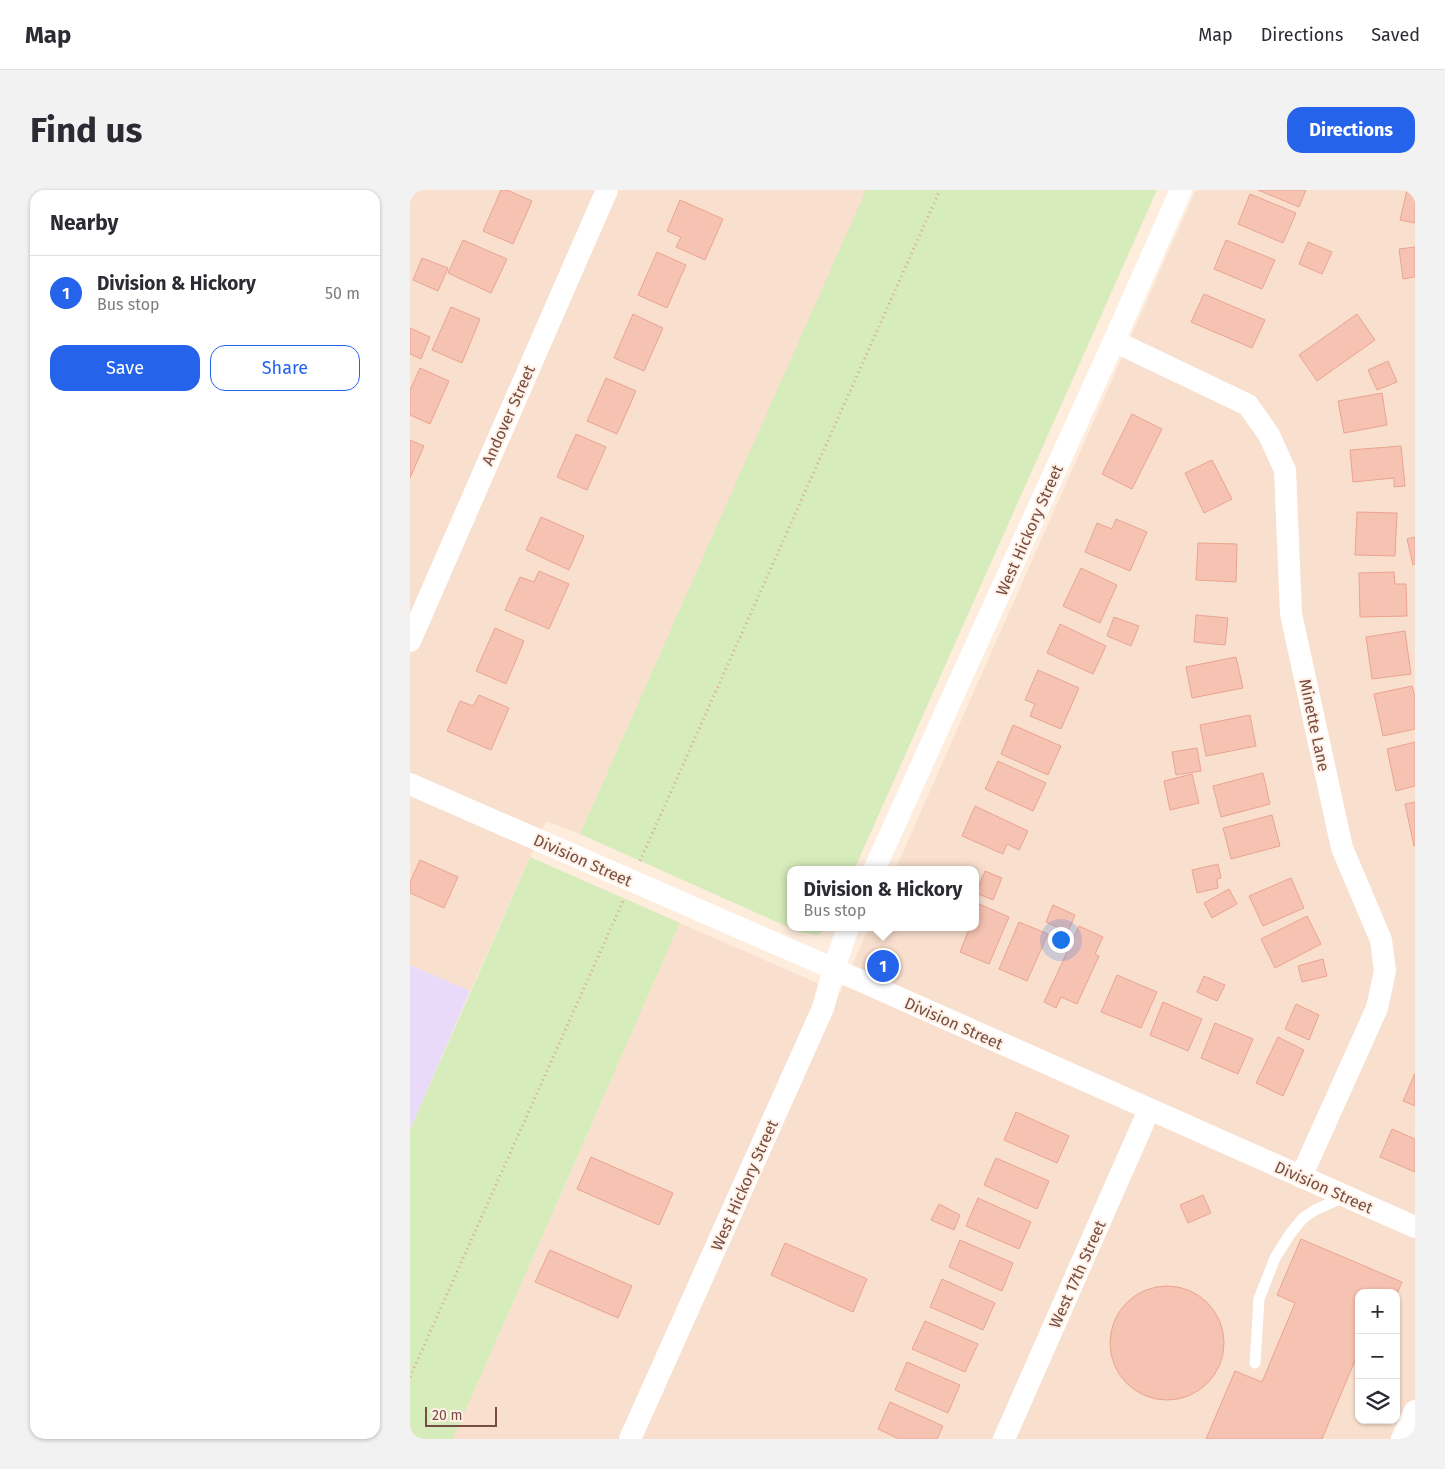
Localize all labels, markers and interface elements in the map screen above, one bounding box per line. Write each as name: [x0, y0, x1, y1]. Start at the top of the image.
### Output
text: Map: [25, 21, 71, 49]
text: Map: [1198, 24, 1233, 46]
text: Directions: [1261, 24, 1343, 46]
text: Saved: [1371, 24, 1420, 46]
button: Directions: [1287, 107, 1415, 153]
text: Find us: [30, 109, 142, 151]
text: Nearby: [50, 210, 118, 236]
text: Division & Hickory: [97, 272, 256, 295]
text: 1: [62, 284, 70, 303]
text: 50 m: [325, 284, 360, 303]
text: Bus stop: [97, 295, 160, 314]
button: Save: [50, 345, 200, 391]
button: Share: [210, 345, 360, 391]
street label: Andover Street: [478, 362, 539, 468]
street label: West Hickory Street: [992, 462, 1067, 599]
street label: Minette Lane: [1295, 677, 1334, 773]
street label: Division Street: [531, 830, 635, 891]
popup: [787, 866, 979, 931]
text: Division & Hickory: [804, 878, 962, 901]
text: Bus stop: [804, 901, 866, 920]
your location: [1048, 927, 1074, 953]
pin: 1: [867, 947, 899, 985]
street label: Division Street: [902, 993, 1006, 1054]
street label: West Hickory Street: [707, 1117, 782, 1254]
street label: Division Street: [1272, 1157, 1376, 1218]
street label: West 17th Street: [1045, 1217, 1110, 1331]
map controls: [1355, 1289, 1400, 1424]
button: +: [1355, 1289, 1400, 1334]
button: −: [1355, 1334, 1400, 1379]
button: layers: [1355, 1379, 1400, 1424]
scale bar: [425, 1404, 498, 1427]
text: 20 m: [432, 1407, 462, 1424]

